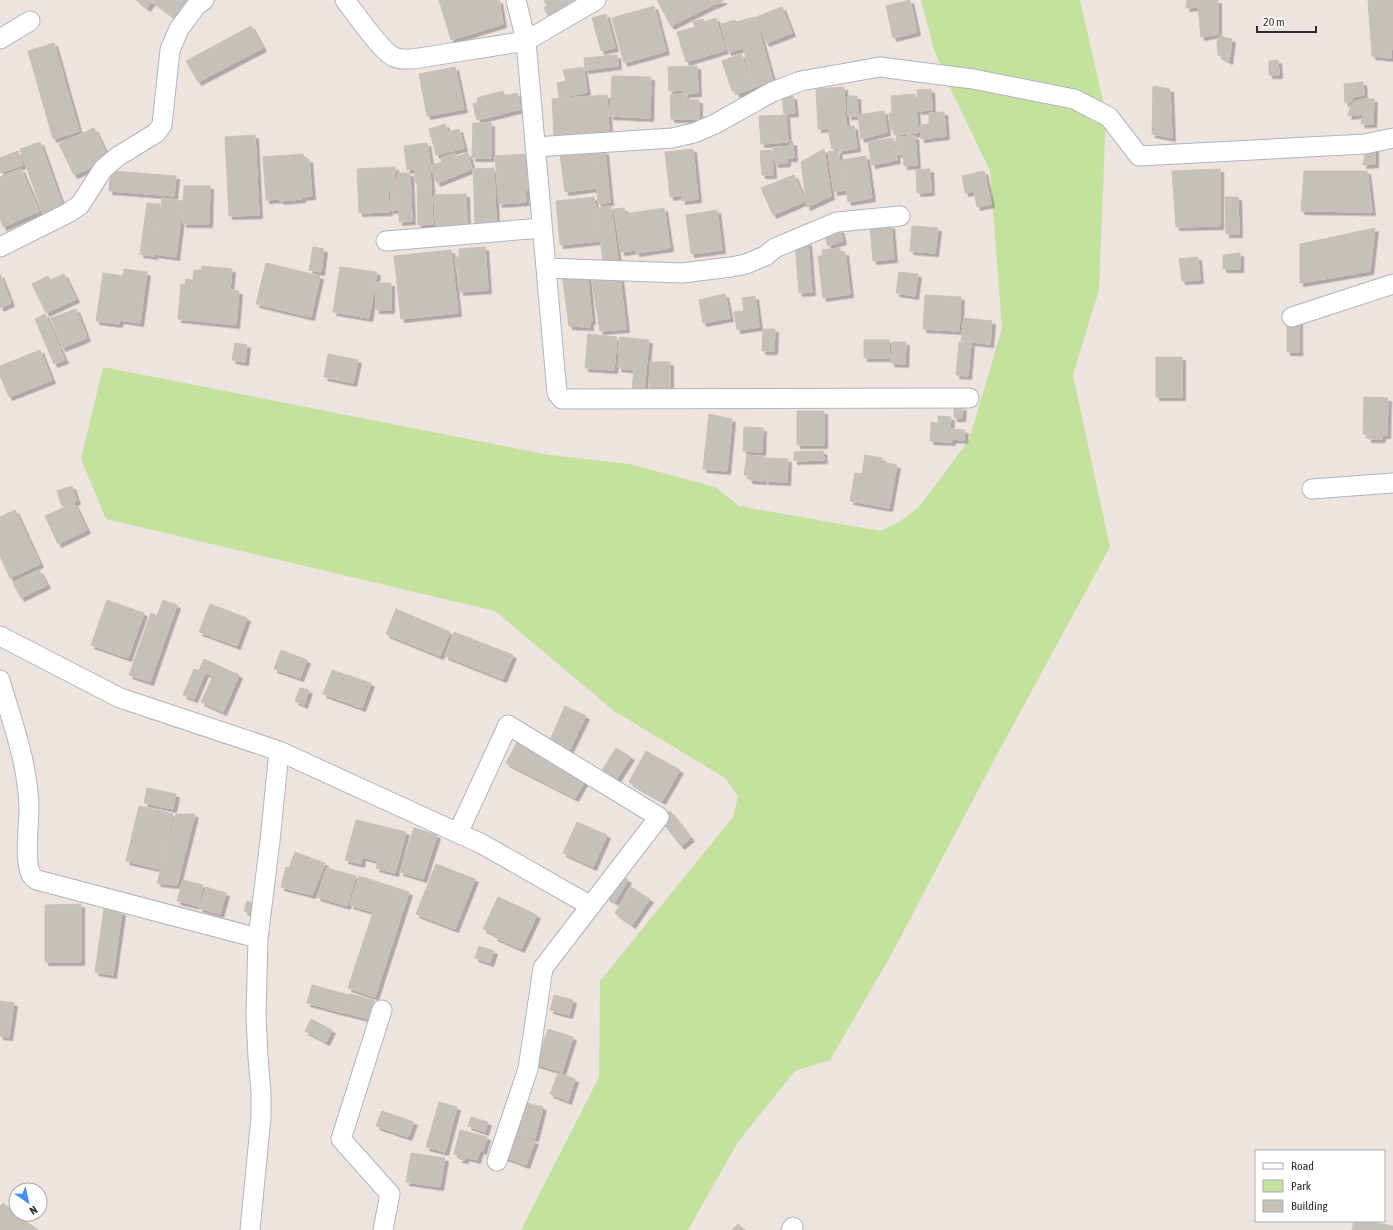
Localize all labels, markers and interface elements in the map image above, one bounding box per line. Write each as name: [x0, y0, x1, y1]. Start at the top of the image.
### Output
scale bar: [1257, 8, 1316, 34]
text: 20 m: [1263, 15, 1285, 29]
legend: [1255, 1150, 1385, 1222]
text: Road: [1291, 1159, 1314, 1173]
text: Park: [1291, 1179, 1312, 1193]
north arrow: [8, 1182, 48, 1222]
text: Building: [1291, 1199, 1329, 1213]
text: N: [28, 1203, 40, 1217]

